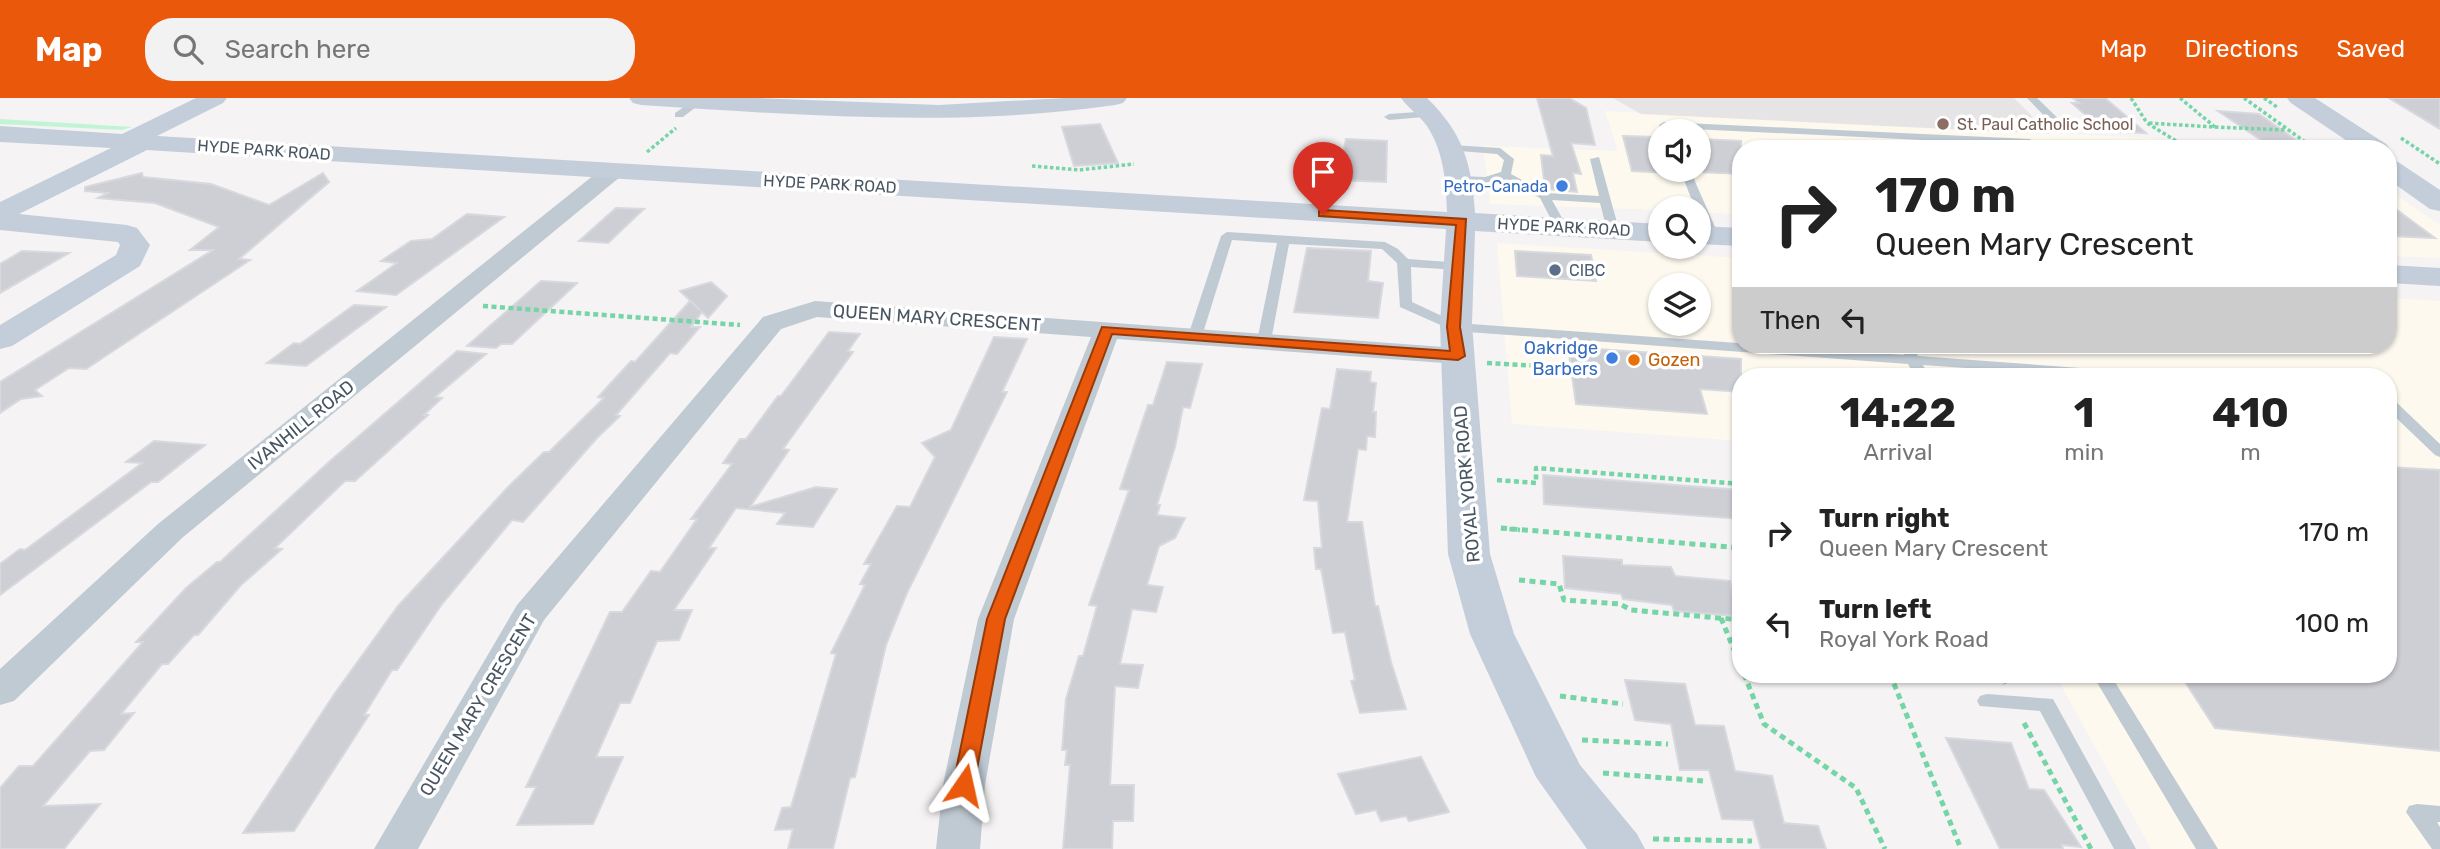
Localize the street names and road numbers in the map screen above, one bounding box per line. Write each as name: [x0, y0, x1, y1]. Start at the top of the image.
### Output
street label: HYDE PARK ROAD: [197, 136, 331, 164]
street label: HYDE PARK ROAD: [763, 171, 897, 197]
street label: HYDE PARK ROAD: [1497, 214, 1631, 240]
street label: QUEEN MARY CRESCENT: [832, 300, 1042, 336]
street label: IVANHILL ROAD: [243, 375, 359, 475]
street label: ROYAL YORK ROAD: [1449, 404, 1485, 564]
street label: QUEEN MARY CRESCENT: [415, 610, 541, 800]

